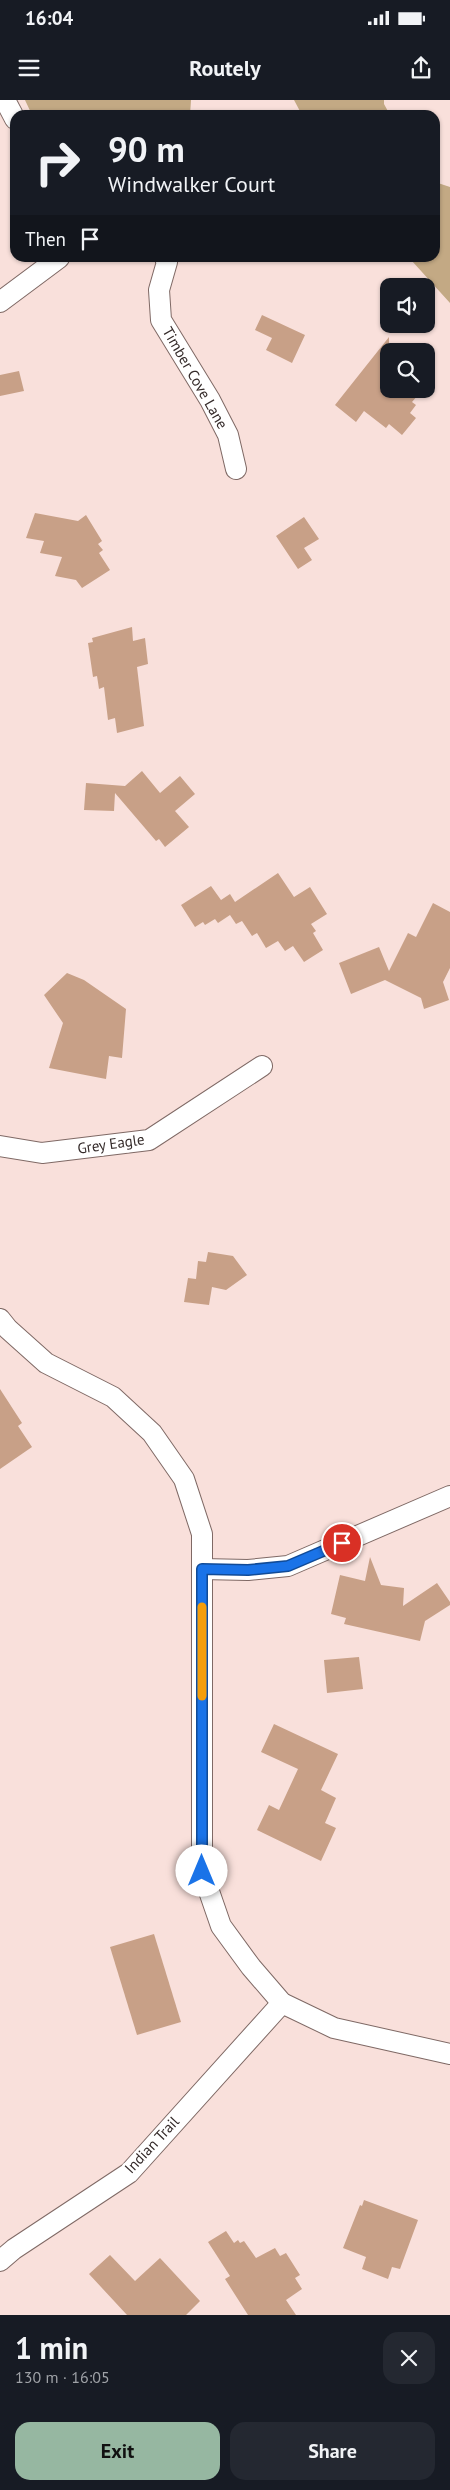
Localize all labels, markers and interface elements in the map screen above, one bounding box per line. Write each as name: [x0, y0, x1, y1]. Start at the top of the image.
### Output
text: 16:04: [25, 6, 73, 30]
icon: menu: [15, 54, 43, 82]
text: Routely: [189, 54, 261, 82]
icon: share: [407, 54, 435, 82]
text: 90 m: [108, 126, 185, 172]
icon: right: [25, 130, 90, 195]
text: Windwalker Court: [108, 170, 275, 198]
icon: arrive: [76, 225, 104, 253]
text: Then: [25, 227, 66, 251]
map controls: [380, 278, 435, 398]
button: sound: [380, 278, 435, 333]
street label: Timber Cove Lane: [159, 323, 232, 432]
button: search: [380, 343, 435, 398]
street label: Grey Eagle: [76, 1129, 146, 1158]
pin: [321, 1522, 363, 1564]
icon: arrive: [328, 1529, 356, 1557]
position arrow: [175, 1844, 227, 1896]
street label: Indian Trail: [120, 2112, 183, 2177]
text: 1 min: [15, 2328, 88, 2367]
button: close: [383, 2332, 435, 2384]
text: 130 m · 16:05: [15, 2367, 110, 2387]
button: Exit: [15, 2422, 220, 2480]
button: Share: [230, 2422, 435, 2480]

